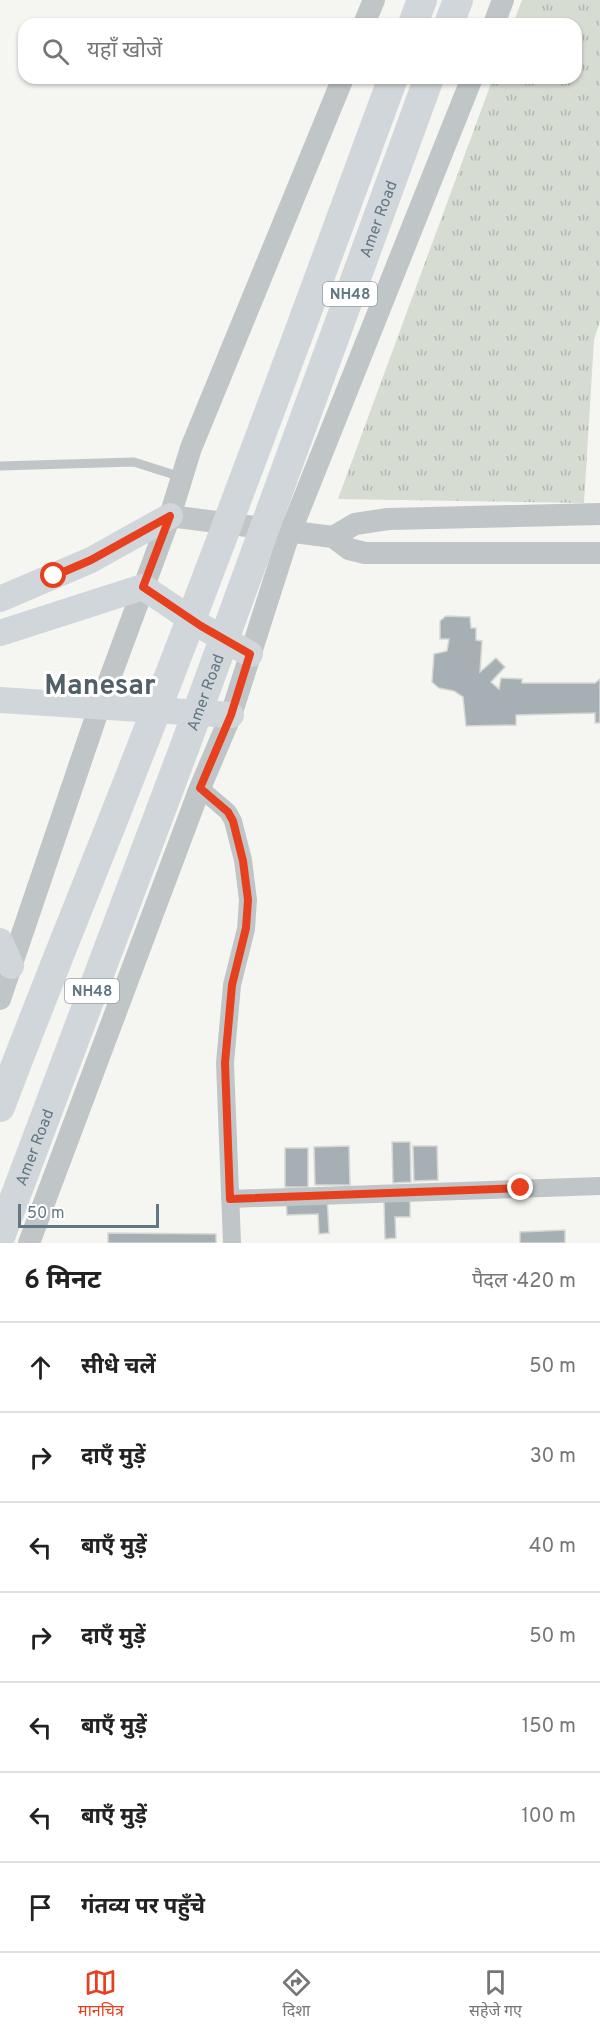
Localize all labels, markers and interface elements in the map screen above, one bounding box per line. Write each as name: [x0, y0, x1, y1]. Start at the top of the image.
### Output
search box: [18, 18, 582, 84]
icon: search: [39, 35, 72, 68]
text: यहाँ खोजें: [87, 38, 162, 65]
street label: Amer Road: [356, 178, 403, 261]
road number: NH48: [323, 282, 377, 306]
route start: [40, 562, 66, 588]
street label: Amer Road: [183, 652, 230, 734]
district label: Manesar: [44, 669, 156, 705]
road number: NH48: [65, 979, 119, 1003]
street label: Amer Road: [12, 1107, 59, 1189]
route end: [507, 1174, 533, 1200]
scale bar: [18, 1201, 159, 1228]
text: 50 m: [27, 1204, 65, 1224]
text: 6 मिनट: [24, 1265, 101, 1298]
text: पैदल · 420 m: [472, 1269, 576, 1295]
icon: ahead: [24, 1351, 57, 1384]
text: सीधे चलें: [81, 1354, 156, 1381]
text: 50 m: [529, 1354, 576, 1380]
icon: right: [24, 1441, 57, 1474]
text: दाएँ मुड़ें: [81, 1444, 146, 1471]
text: 30 m: [530, 1444, 576, 1470]
icon: left: [24, 1531, 57, 1564]
text: बाएँ मुड़ें: [81, 1534, 147, 1561]
text: 40 m: [529, 1534, 576, 1560]
icon: right: [24, 1621, 57, 1654]
text: दाएँ मुड़ें: [81, 1624, 146, 1651]
text: 50 m: [529, 1624, 576, 1650]
icon: left: [24, 1711, 57, 1744]
text: बाएँ मुड़ें: [81, 1714, 147, 1741]
text: 150 m: [522, 1714, 576, 1740]
icon: left: [24, 1801, 57, 1834]
text: बाएँ मुड़ें: [81, 1804, 147, 1831]
text: 100 m: [521, 1804, 576, 1830]
icon: arrive: [24, 1891, 57, 1924]
text: गंतव्य पर पहुँचे: [81, 1894, 205, 1921]
tab: मानचित्र: [78, 1966, 124, 2023]
tab: दिशा: [280, 1966, 313, 2023]
tab: सहेजे गए: [469, 1966, 522, 2023]

